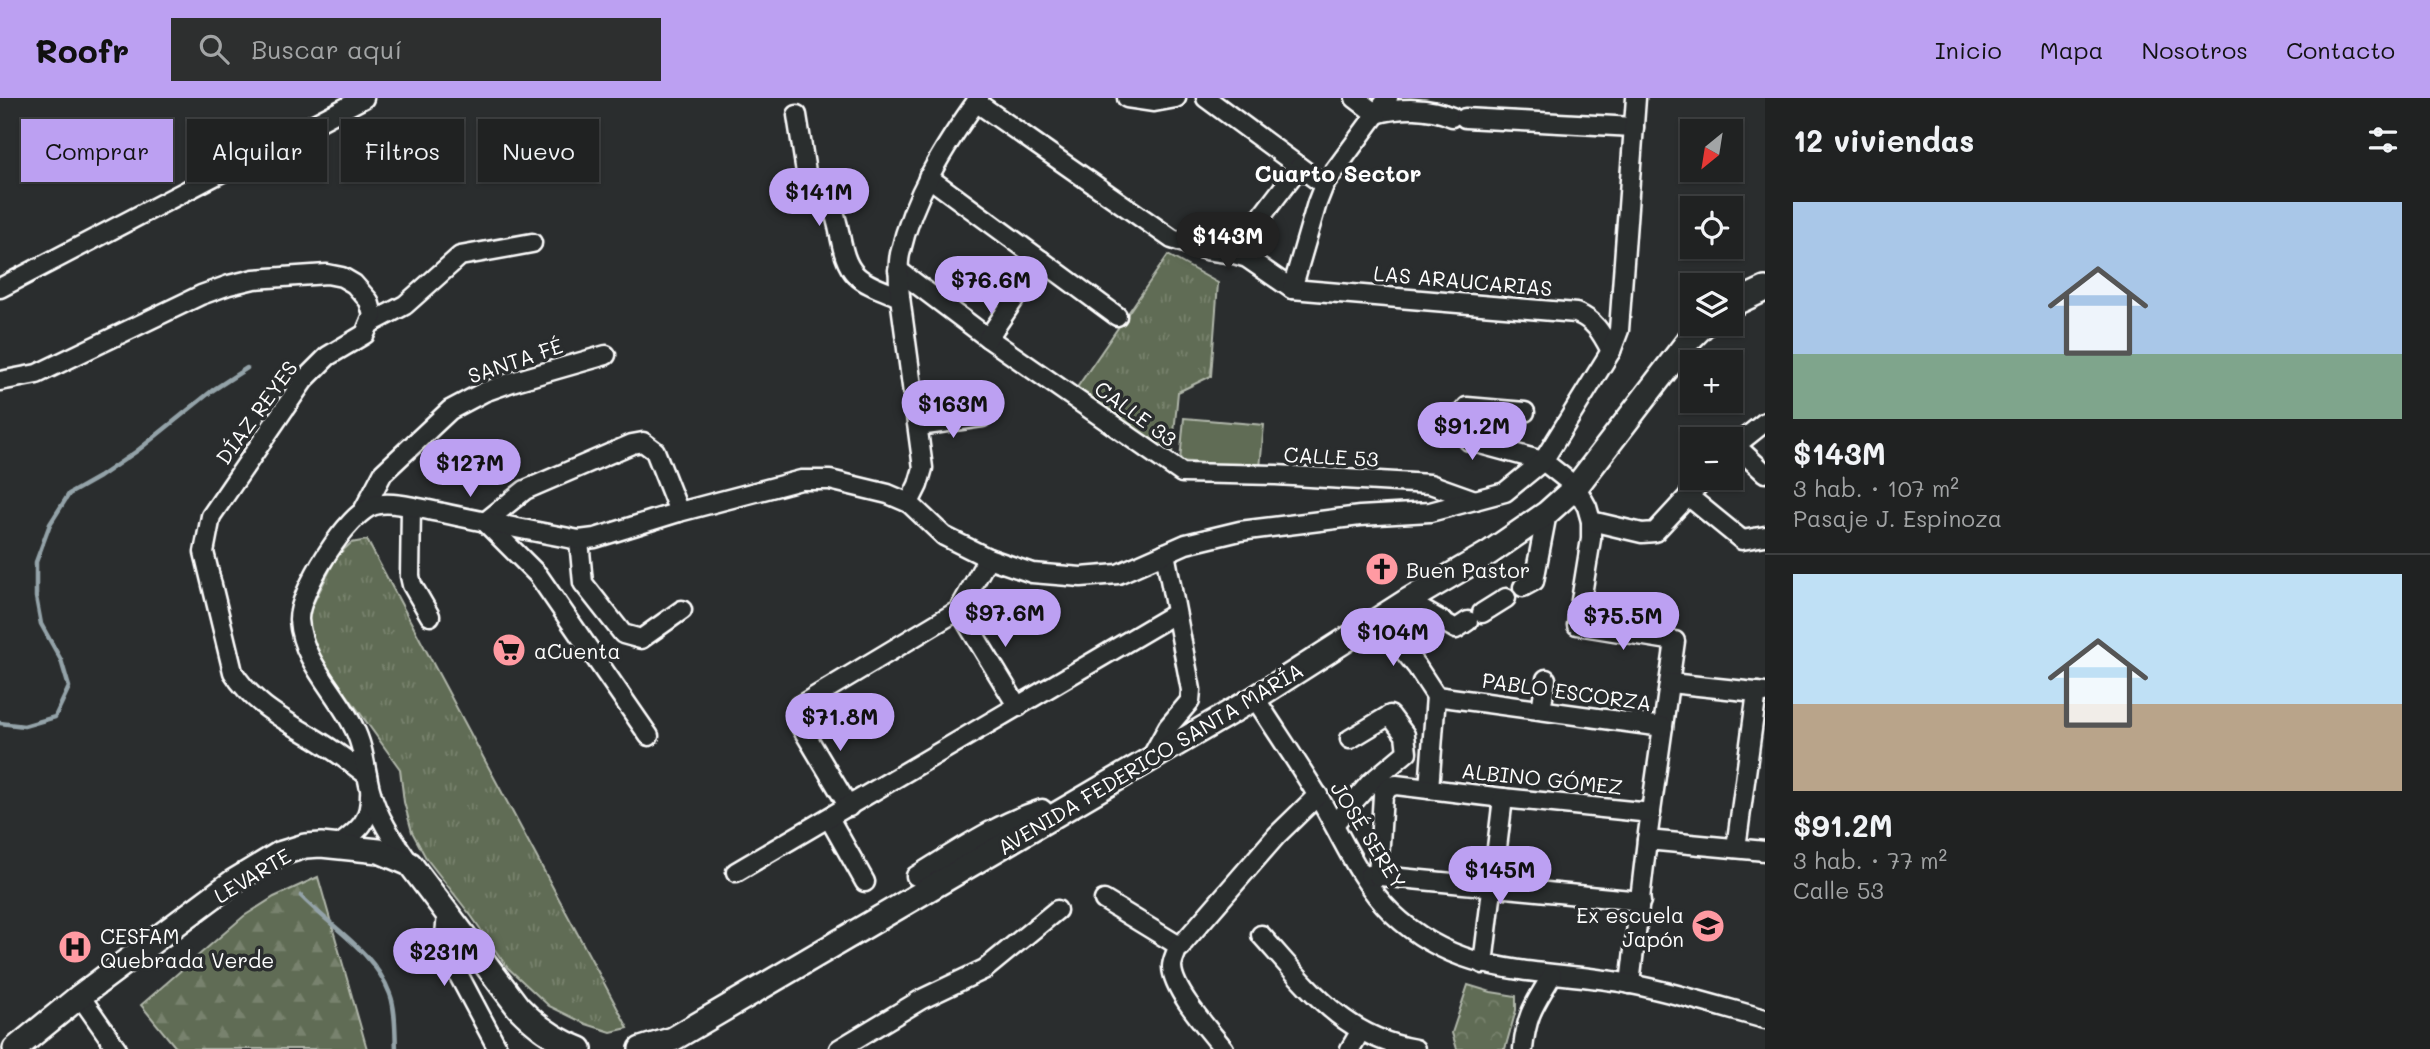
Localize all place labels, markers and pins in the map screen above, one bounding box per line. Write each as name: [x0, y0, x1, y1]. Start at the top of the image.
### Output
pin: $141M: [770, 169, 868, 228]
pin: $143M: [1179, 212, 1277, 272]
pin: $76.6M: [934, 256, 1048, 316]
pin: $163M: [904, 380, 1002, 440]
pin: $91.2M: [1415, 402, 1529, 462]
pin: $127M: [421, 440, 519, 499]
church icon: Buen Pastor: [1363, 550, 1401, 588]
place label: Buen Pastor: [1406, 556, 1530, 583]
pin: $97.6M: [948, 589, 1062, 649]
pin: $75.5M: [1566, 592, 1680, 652]
pin: $104M: [1344, 608, 1442, 668]
supermarket icon: aCuenta: [490, 631, 528, 669]
place label: aCuenta: [534, 637, 621, 664]
pin: $71.8M: [783, 694, 897, 753]
pin: $145M: [1451, 846, 1549, 906]
place label: Ex escuela Japón: [1576, 901, 1684, 952]
school or university icon: Ex escuela Japón: [1689, 907, 1727, 945]
place label: CESFAM Quebrada Verde: [100, 922, 274, 973]
hospital icon: CESFAM Quebrada Verde: [56, 928, 94, 966]
pin: $231M: [395, 928, 493, 988]

